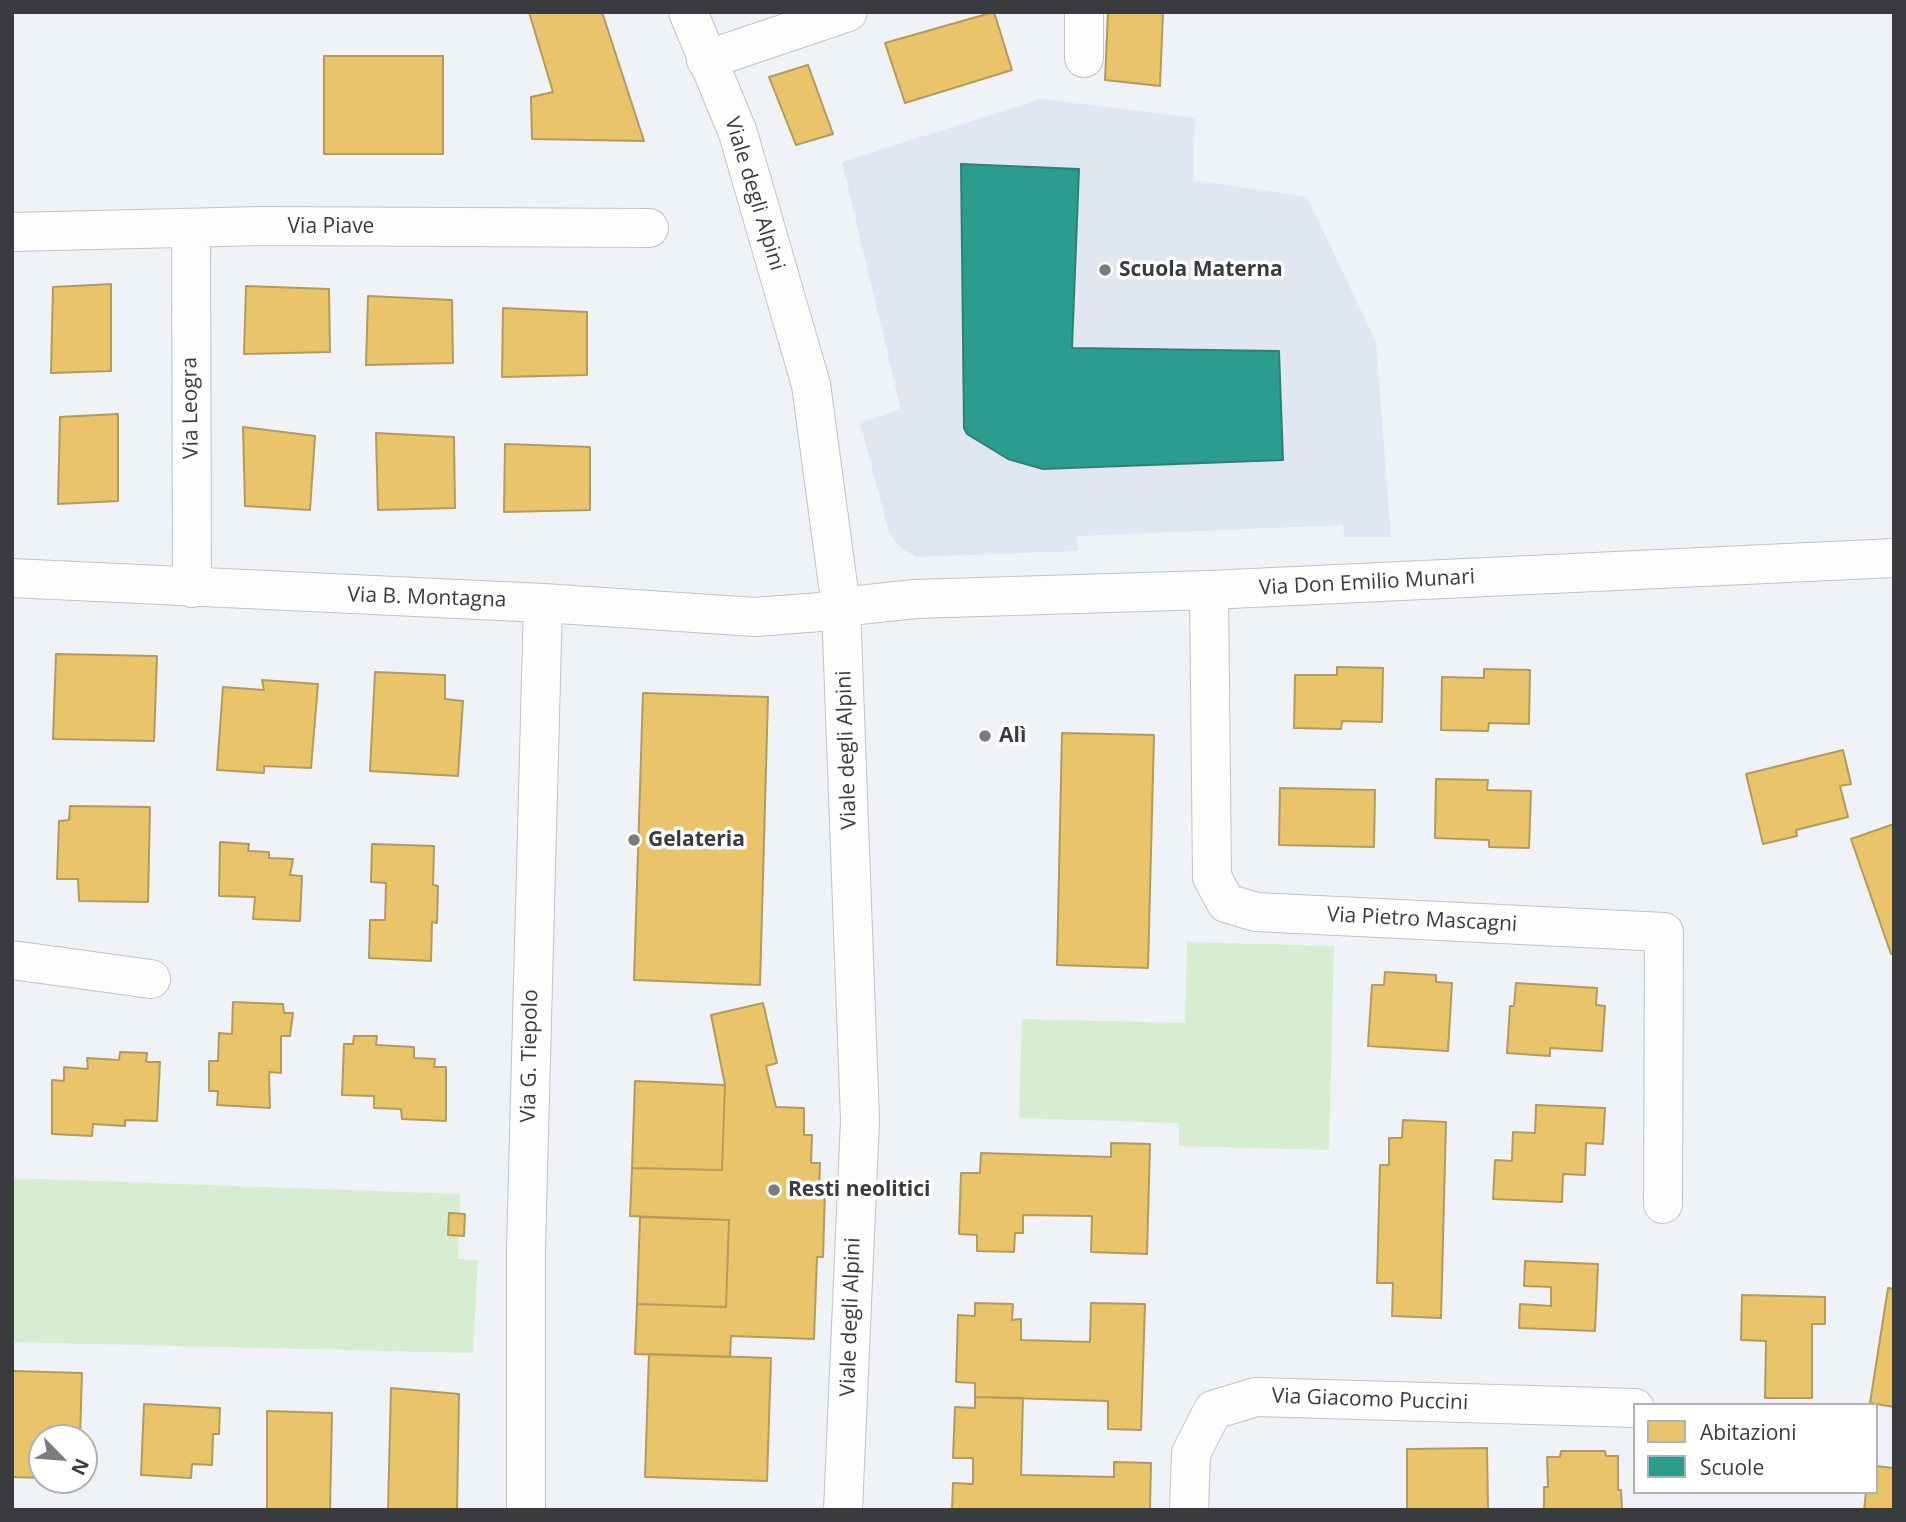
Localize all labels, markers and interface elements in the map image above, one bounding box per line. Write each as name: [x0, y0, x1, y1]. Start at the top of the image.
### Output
street label: Viale degli Alpini: [719, 114, 789, 274]
street label: Via Piave: [288, 214, 374, 240]
place label: Scuola Materna: [1119, 257, 1283, 283]
marker: Scuola Materna: [1097, 262, 1113, 278]
street label: Via Leogra: [178, 357, 204, 459]
street label: Via Don Emilio Munari: [1258, 565, 1476, 601]
street label: Via B. Montagna: [347, 583, 507, 613]
street label: Viale degli Alpini: [832, 670, 862, 830]
place label: Alì: [999, 723, 1026, 749]
marker: Alì: [977, 728, 993, 744]
place label: Gelateria: [648, 827, 745, 853]
marker: Gelateria: [626, 832, 642, 848]
street label: Via Pietro Mascagni: [1326, 902, 1518, 938]
street label: Via G. Tiepolo: [516, 989, 544, 1123]
place label: Resti neolitici: [788, 1177, 930, 1203]
marker: Resti neolitici: [766, 1182, 782, 1198]
street label: Viale degli Alpini: [836, 1237, 866, 1397]
street label: Via Giacomo Puccini: [1271, 1384, 1469, 1416]
legend: [1633, 1403, 1878, 1494]
text: Abitazioni: [1700, 1418, 1797, 1446]
north arrow: [28, 1424, 98, 1494]
text: Scuole: [1700, 1453, 1764, 1481]
text: N: [65, 1455, 95, 1480]

